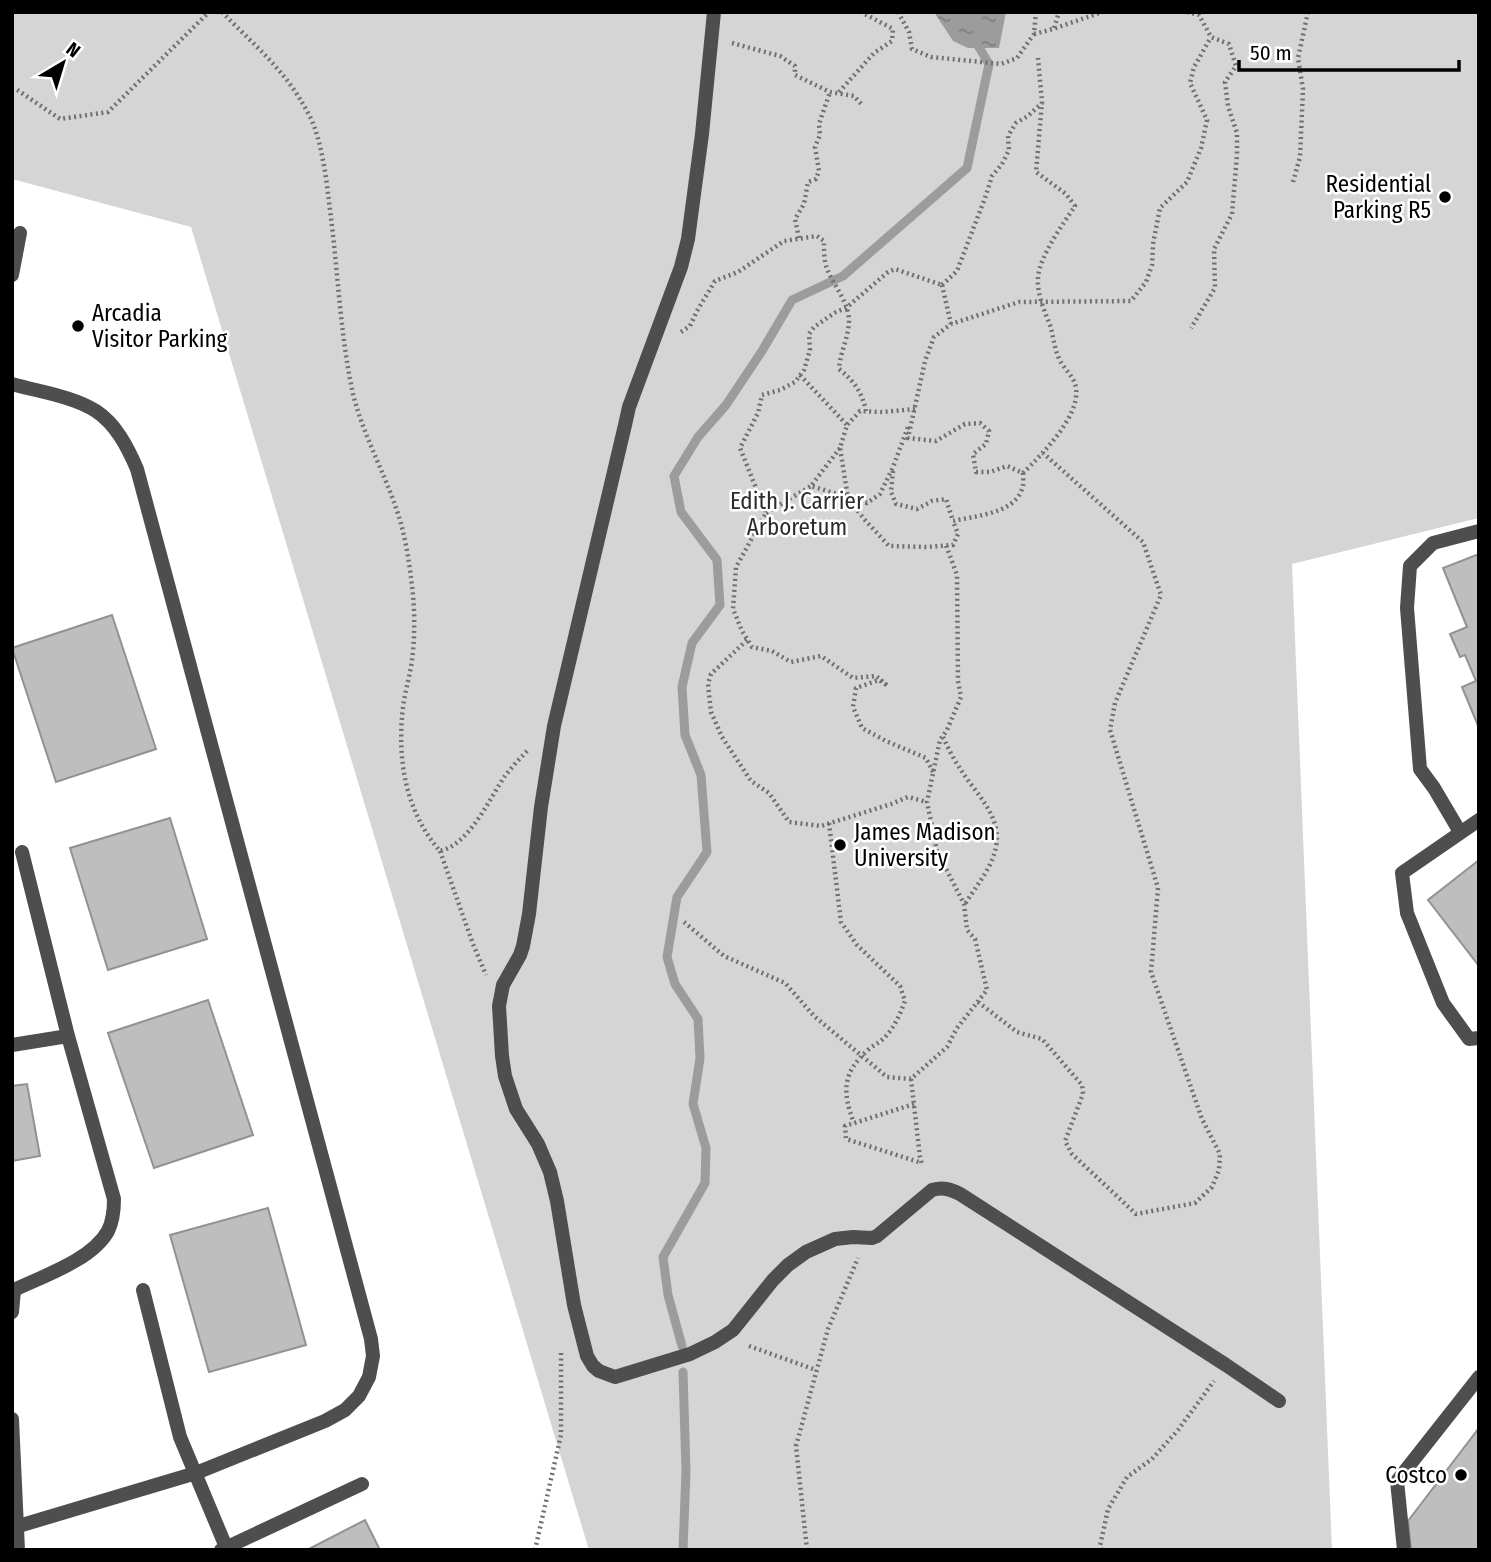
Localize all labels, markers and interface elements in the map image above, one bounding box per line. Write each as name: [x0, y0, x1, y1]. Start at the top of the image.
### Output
north arrow: [28, 28, 98, 98]
scale bar: [1239, 28, 1460, 72]
text: N: [62, 37, 85, 63]
text: 50 m: [1250, 40, 1292, 66]
place label: Residential Parking R5: [1326, 170, 1431, 224]
marker: Residential Parking R5: [1437, 189, 1453, 205]
place label: Arcadia Visitor Parking: [92, 299, 228, 353]
marker: Arcadia Visitor Parking: [70, 318, 86, 334]
park label: Edith J. Carrier Arboretum: [730, 487, 864, 541]
place label: James Madison University: [854, 818, 996, 872]
marker: James Madison University: [832, 837, 848, 853]
place label: Costco: [1385, 1461, 1447, 1489]
marker: Costco: [1453, 1467, 1469, 1483]

